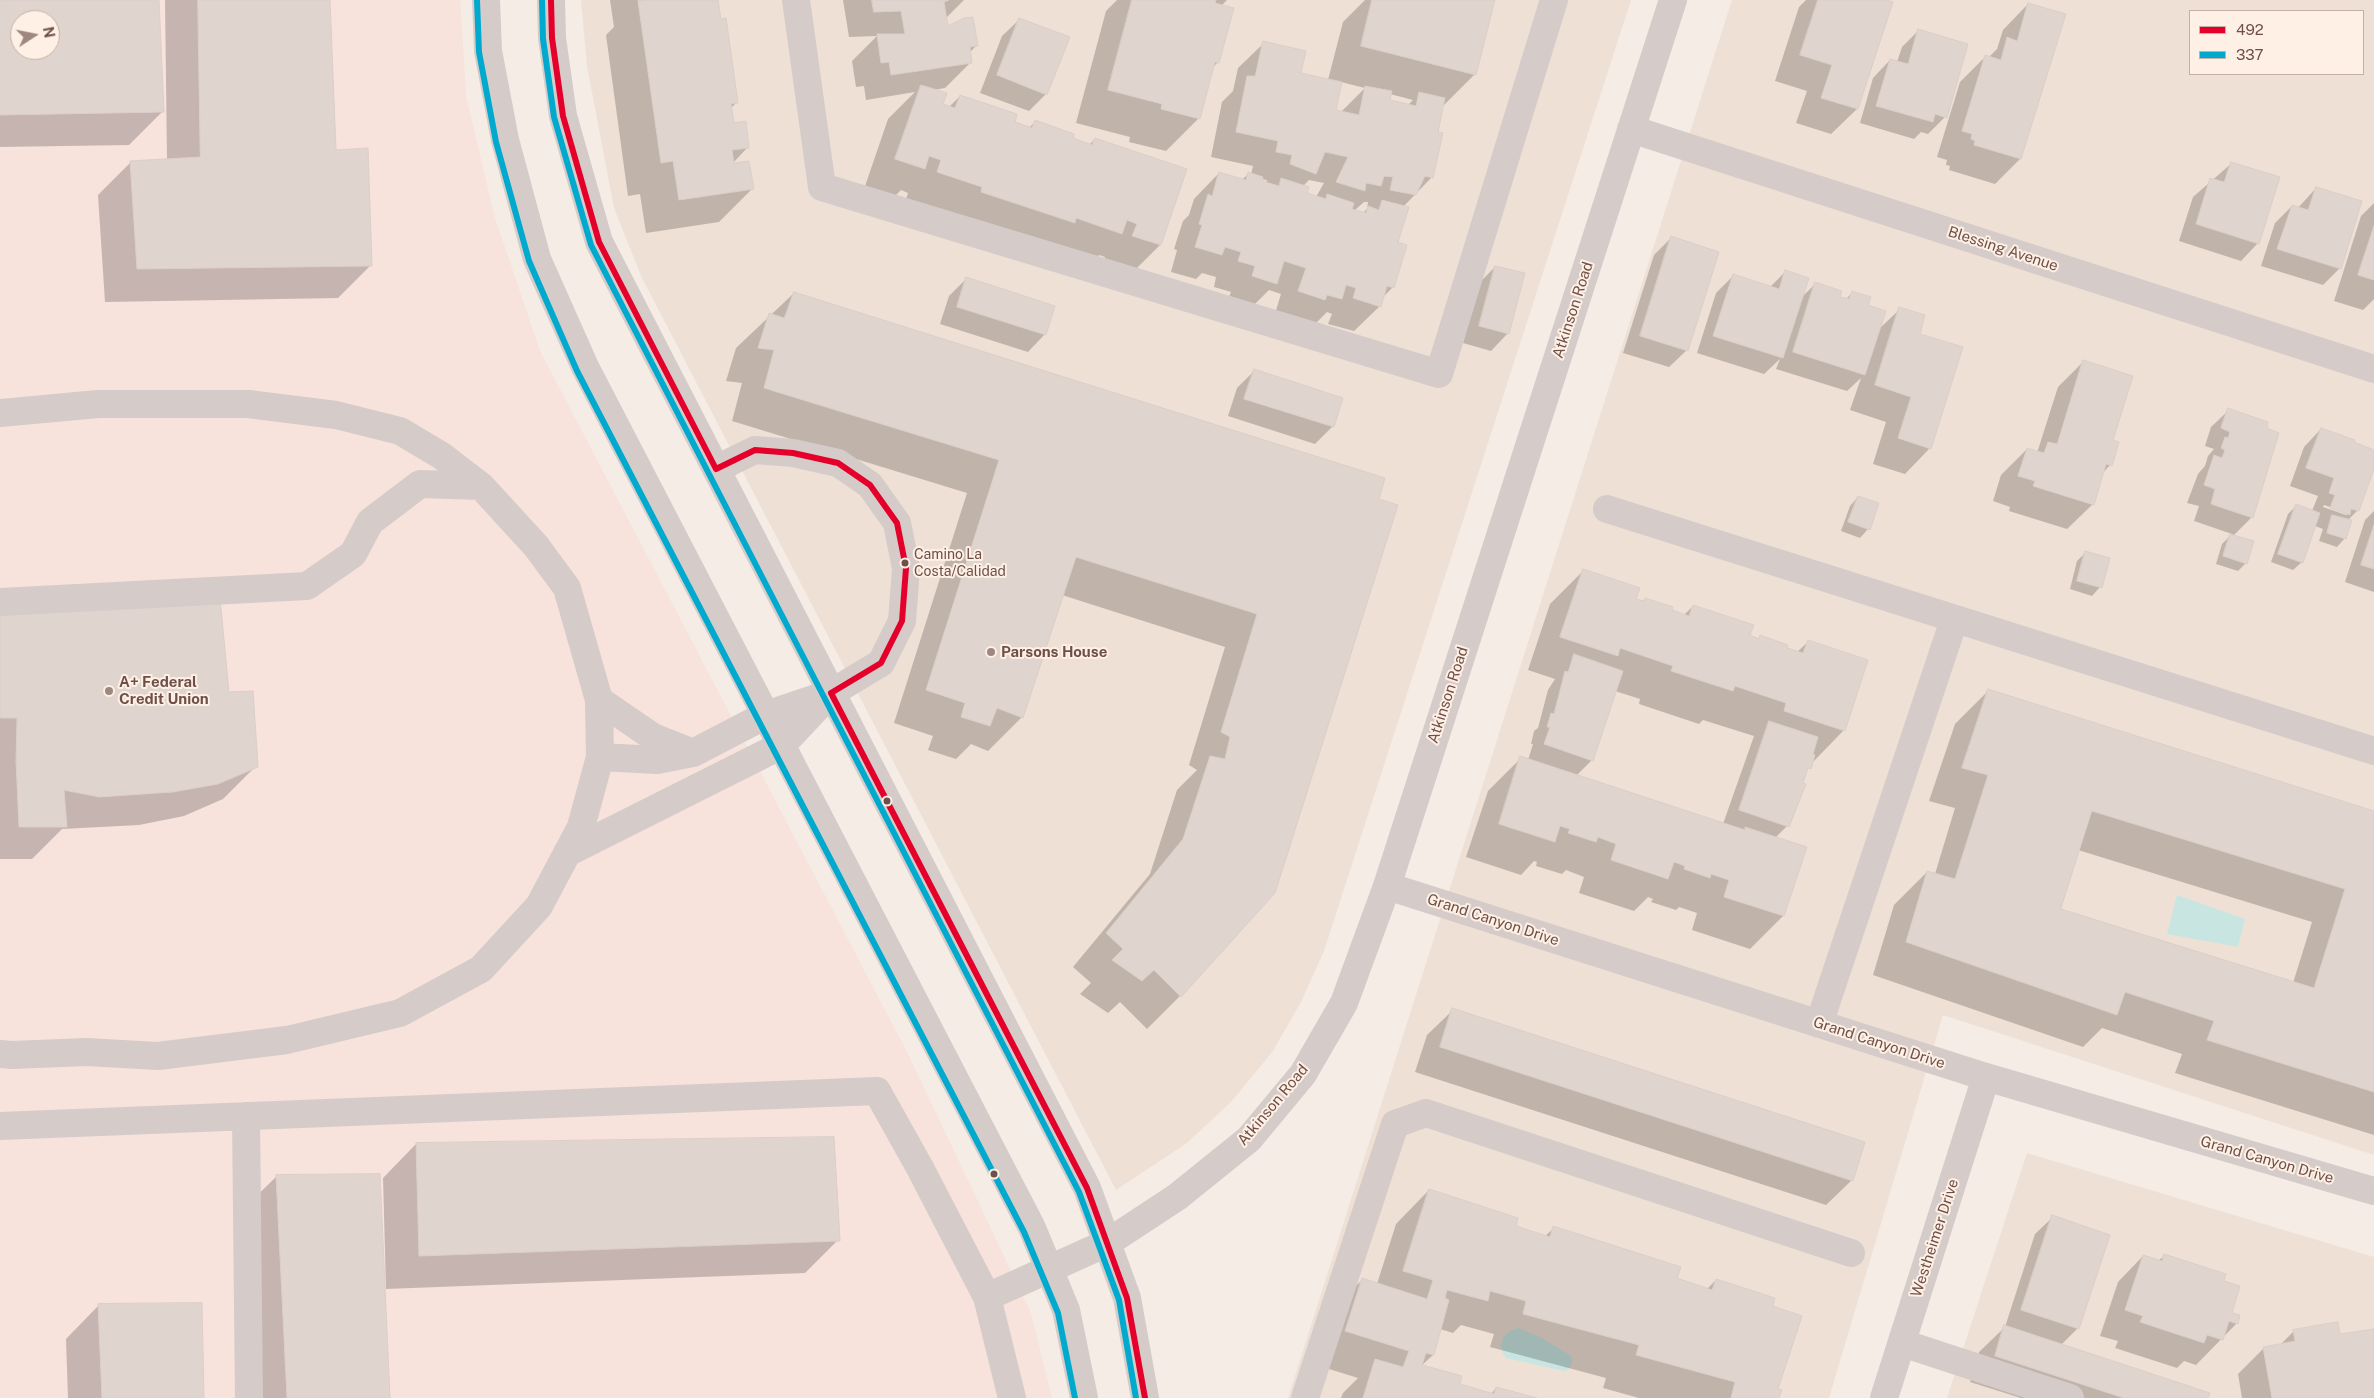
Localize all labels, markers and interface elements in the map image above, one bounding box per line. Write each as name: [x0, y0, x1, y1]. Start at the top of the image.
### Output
north arrow: [10, 10, 60, 60]
legend: [2189, 10, 2364, 75]
text: 492: [2236, 21, 2264, 38]
text: N: [40, 25, 58, 39]
text: 337: [2236, 46, 2264, 63]
street label: Blessing Avenue: [1946, 223, 2060, 275]
street label: Atkinson Road: [1549, 259, 1597, 361]
place label: Camino La Costa/Calidad: [914, 547, 1006, 580]
marker: Camino La Costa/Calidad: [900, 558, 910, 568]
place label: Parsons House: [1001, 643, 1107, 661]
street label: Atkinson Road: [1424, 644, 1472, 746]
marker: Parsons House: [985, 646, 997, 658]
place label: A+ Federal Credit Union: [119, 673, 209, 708]
marker: A+ Federal Credit Union: [103, 685, 115, 697]
unlabelled marker: [882, 796, 892, 806]
street label: Grand Canyon Drive: [1425, 890, 1561, 950]
street label: Grand Canyon Drive: [1811, 1013, 1947, 1073]
street label: Atkinson Road: [1234, 1061, 1312, 1149]
street label: Grand Canyon Drive: [2198, 1132, 2336, 1188]
unlabelled marker: [989, 1169, 999, 1179]
street label: Westheimer Drive: [1907, 1177, 1963, 1299]

